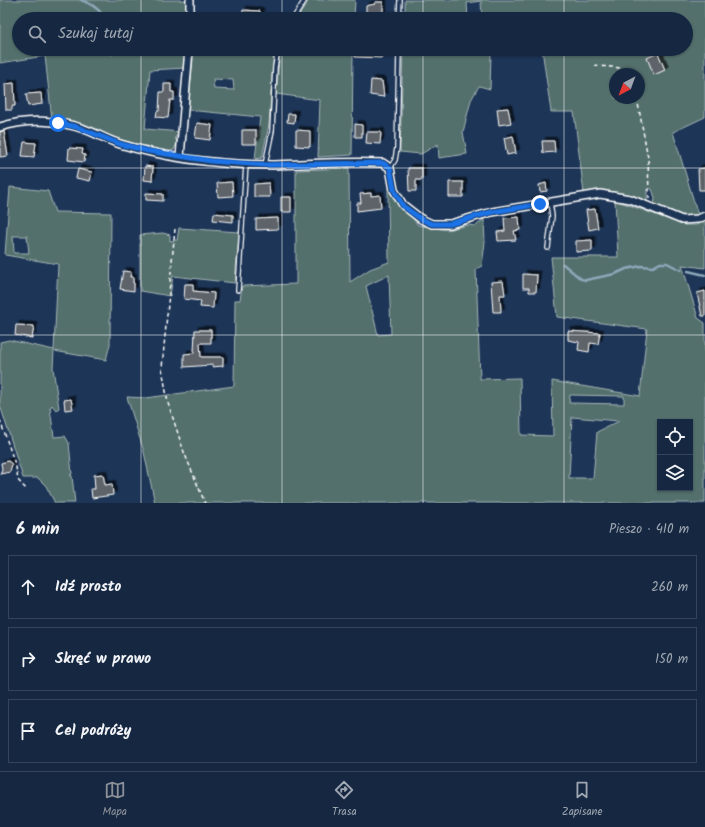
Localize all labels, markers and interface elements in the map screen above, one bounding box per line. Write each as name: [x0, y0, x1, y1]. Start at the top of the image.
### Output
search box: [12, 12, 693, 56]
text: Szukaj tutaj: [58, 22, 133, 46]
icon: search: [26, 23, 48, 45]
north arrow: [609, 68, 645, 104]
route start: [49, 114, 67, 132]
route end: [531, 195, 549, 213]
map controls: [657, 419, 693, 491]
button: locate: [657, 419, 693, 455]
button: layers: [657, 455, 693, 491]
text: 6 min: [16, 516, 60, 543]
text: Pieszo · 410 m: [609, 519, 689, 540]
text: Idź prosto: [55, 575, 121, 599]
icon: ahead: [17, 576, 39, 598]
text: 260 m: [651, 577, 688, 598]
text: Skręć w prawo: [55, 647, 151, 671]
icon: right: [17, 648, 39, 670]
text: 150 m: [655, 649, 688, 670]
text: Cel podróży: [55, 719, 131, 743]
icon: arrive: [17, 720, 39, 742]
tab: Mapa: [103, 779, 127, 821]
tab: Trasa: [332, 779, 357, 821]
tab: Zapisane: [562, 779, 602, 821]

